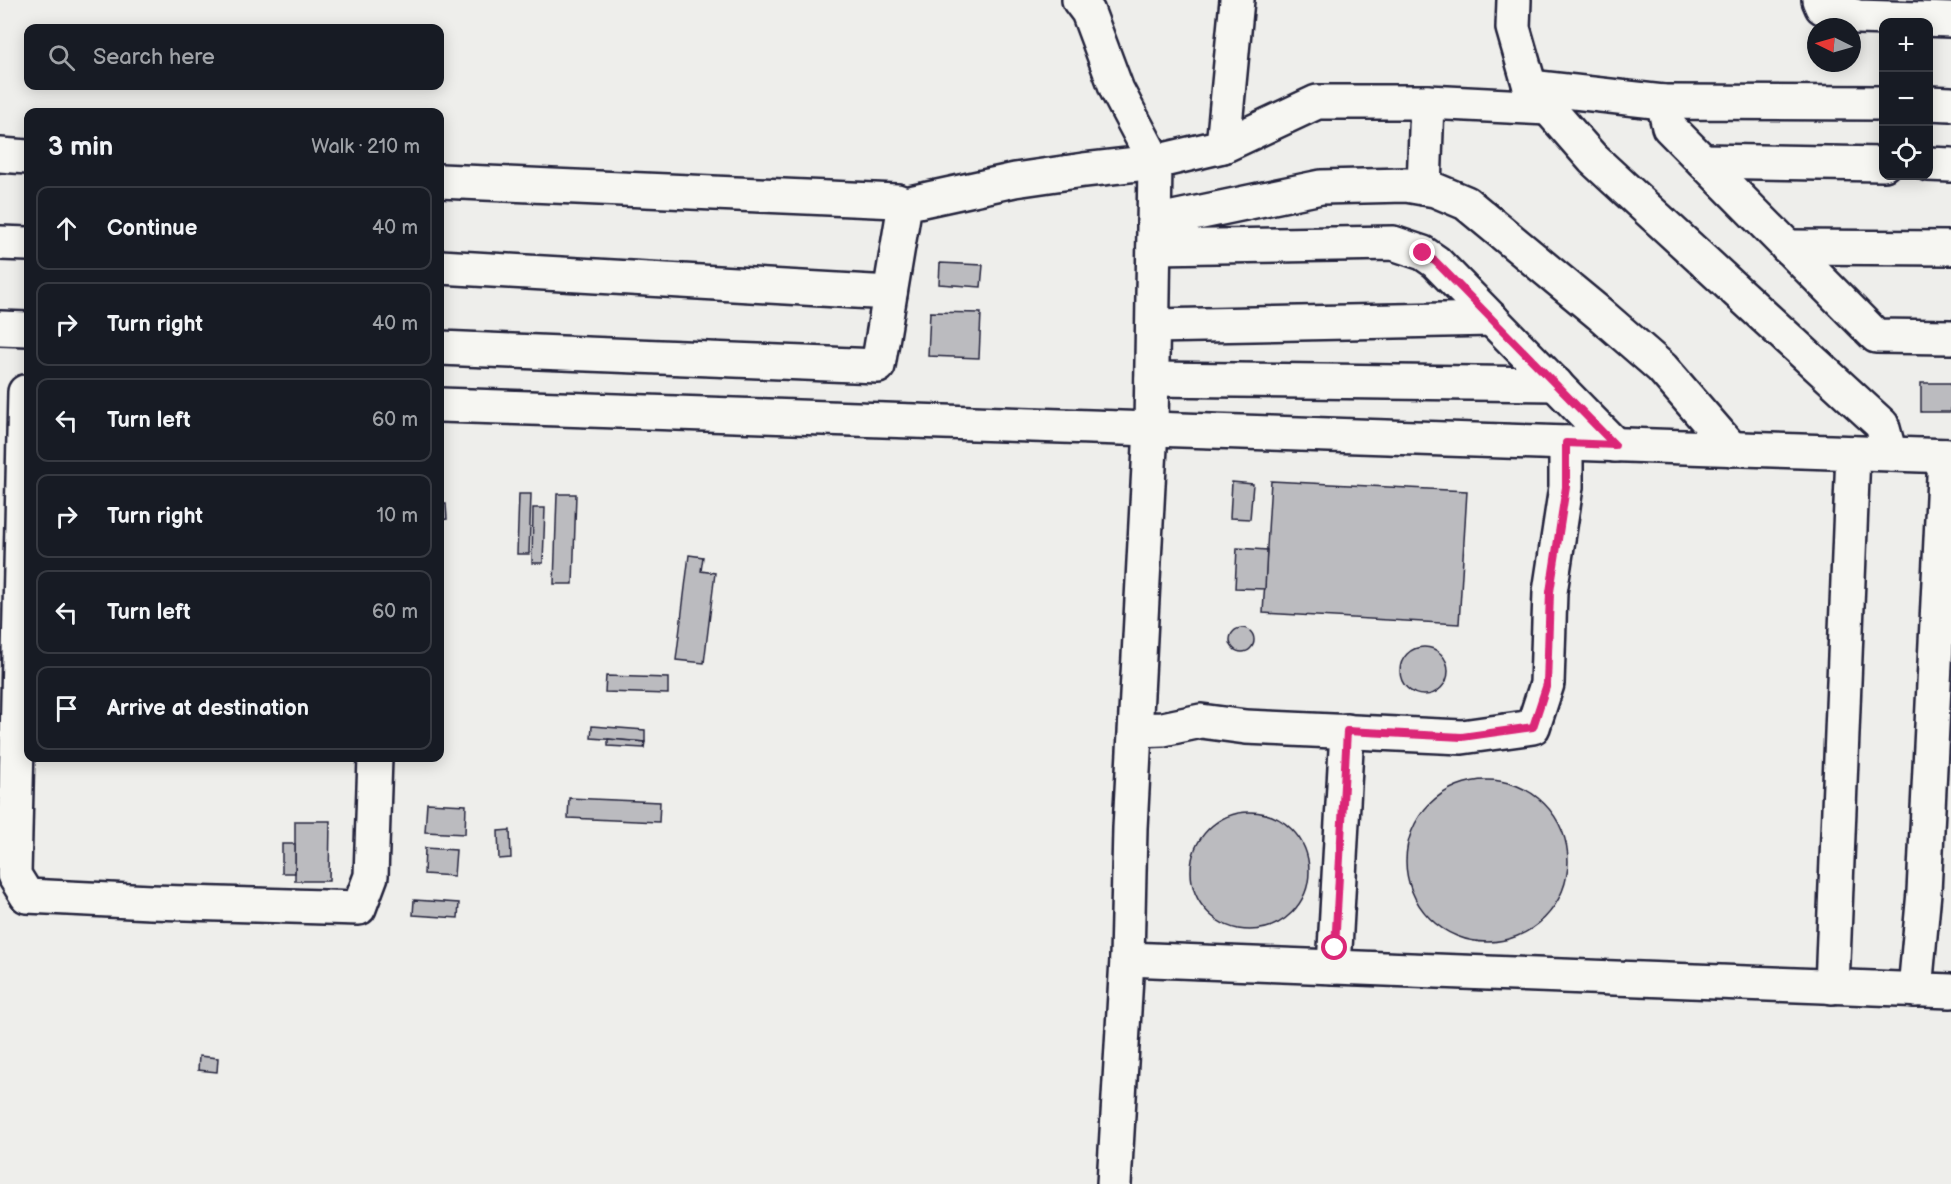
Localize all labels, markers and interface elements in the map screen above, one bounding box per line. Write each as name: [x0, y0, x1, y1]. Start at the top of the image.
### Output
north arrow: [1807, 18, 1861, 72]
map controls: [1879, 18, 1933, 180]
button: +: [1879, 18, 1933, 72]
search box: [24, 24, 444, 90]
icon: search: [45, 41, 78, 74]
text: Search here: [93, 44, 215, 71]
button: −: [1879, 72, 1933, 126]
button: locate: [1879, 126, 1933, 180]
text: 3 min: [48, 132, 113, 163]
text: Walk · 210 m: [311, 135, 420, 159]
icon: ahead: [50, 212, 83, 245]
text: Continue: [107, 215, 197, 242]
text: 40 m: [372, 216, 418, 240]
route end: [1409, 239, 1435, 265]
icon: right: [50, 308, 83, 341]
text: Turn right: [107, 311, 203, 338]
text: 40 m: [372, 312, 418, 336]
icon: left: [50, 404, 83, 437]
text: Turn left: [107, 407, 191, 434]
text: 60 m: [372, 408, 418, 432]
icon: right: [50, 500, 83, 533]
text: Turn right: [107, 503, 203, 530]
text: 10 m: [377, 504, 418, 528]
icon: left: [50, 596, 83, 629]
text: Turn left: [107, 599, 191, 626]
text: 60 m: [372, 600, 418, 624]
icon: arrive: [50, 692, 83, 725]
text: Arrive at destination: [107, 695, 309, 722]
route start: [1321, 934, 1347, 960]

